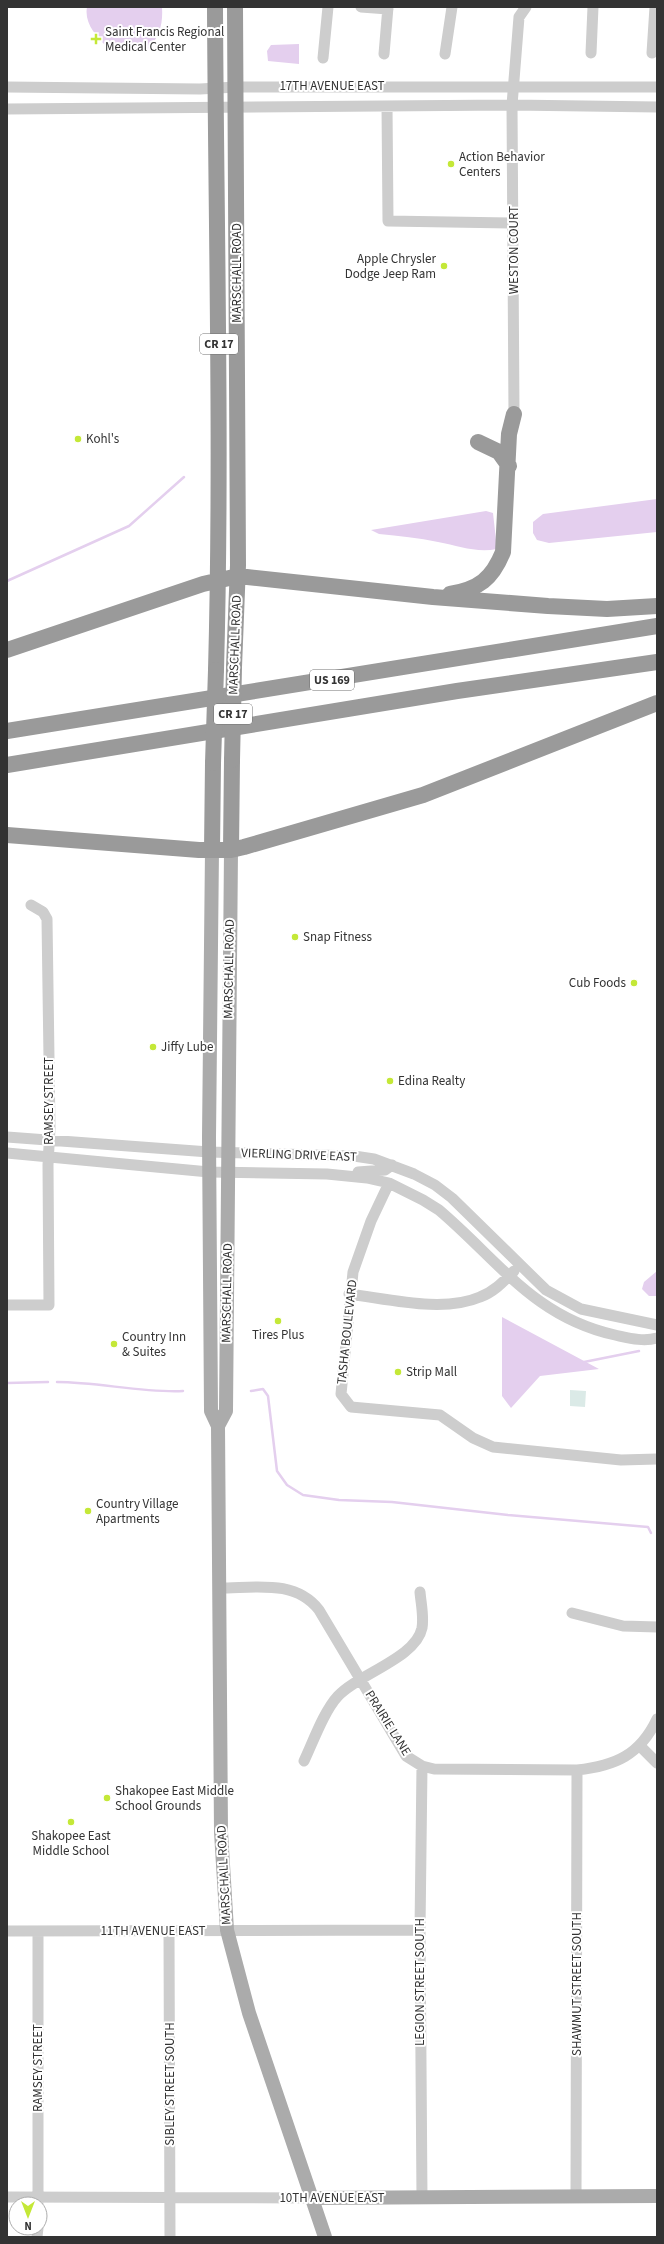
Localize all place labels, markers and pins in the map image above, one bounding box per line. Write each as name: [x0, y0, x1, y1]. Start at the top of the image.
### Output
place label: Saint Francis Regional Medical Center: [105, 23, 224, 56]
marker: Saint Francis Regional Medical Center: [90, 33, 102, 45]
place label: Action Behavior Centers: [459, 148, 545, 181]
marker: Action Behavior Centers: [446, 159, 456, 169]
place label: Apple Chrysler Dodge Jeep Ram: [345, 250, 436, 283]
marker: Apple Chrysler Dodge Jeep Ram: [439, 261, 449, 271]
place label: Kohl's: [86, 430, 120, 448]
marker: Kohl's: [73, 434, 83, 444]
place label: Snap Fitness: [303, 928, 372, 946]
marker: Snap Fitness: [290, 932, 300, 942]
place label: Cub Foods: [569, 974, 627, 992]
marker: Cub Foods: [629, 978, 639, 988]
place label: Jiffy Lube: [161, 1038, 214, 1056]
marker: Jiffy Lube: [148, 1042, 158, 1052]
place label: Edina Realty: [398, 1072, 465, 1090]
marker: Edina Realty: [385, 1076, 395, 1086]
marker: Tires Plus: [273, 1316, 283, 1326]
place label: Tires Plus: [252, 1326, 305, 1344]
place label: Country Inn & Suites: [122, 1328, 186, 1361]
marker: Country Inn & Suites: [109, 1339, 119, 1349]
place label: Strip Mall: [406, 1363, 457, 1381]
marker: Strip Mall: [393, 1367, 403, 1377]
place label: Country Village Apartments: [96, 1495, 178, 1528]
marker: Country Village Apartments: [83, 1506, 93, 1516]
place label: Shakopee East Middle School Grounds: [115, 1782, 234, 1815]
marker: Shakopee East Middle School Grounds: [102, 1793, 112, 1803]
marker: Shakopee East Middle School: [66, 1817, 76, 1827]
place label: Shakopee East Middle School: [31, 1827, 111, 1860]

